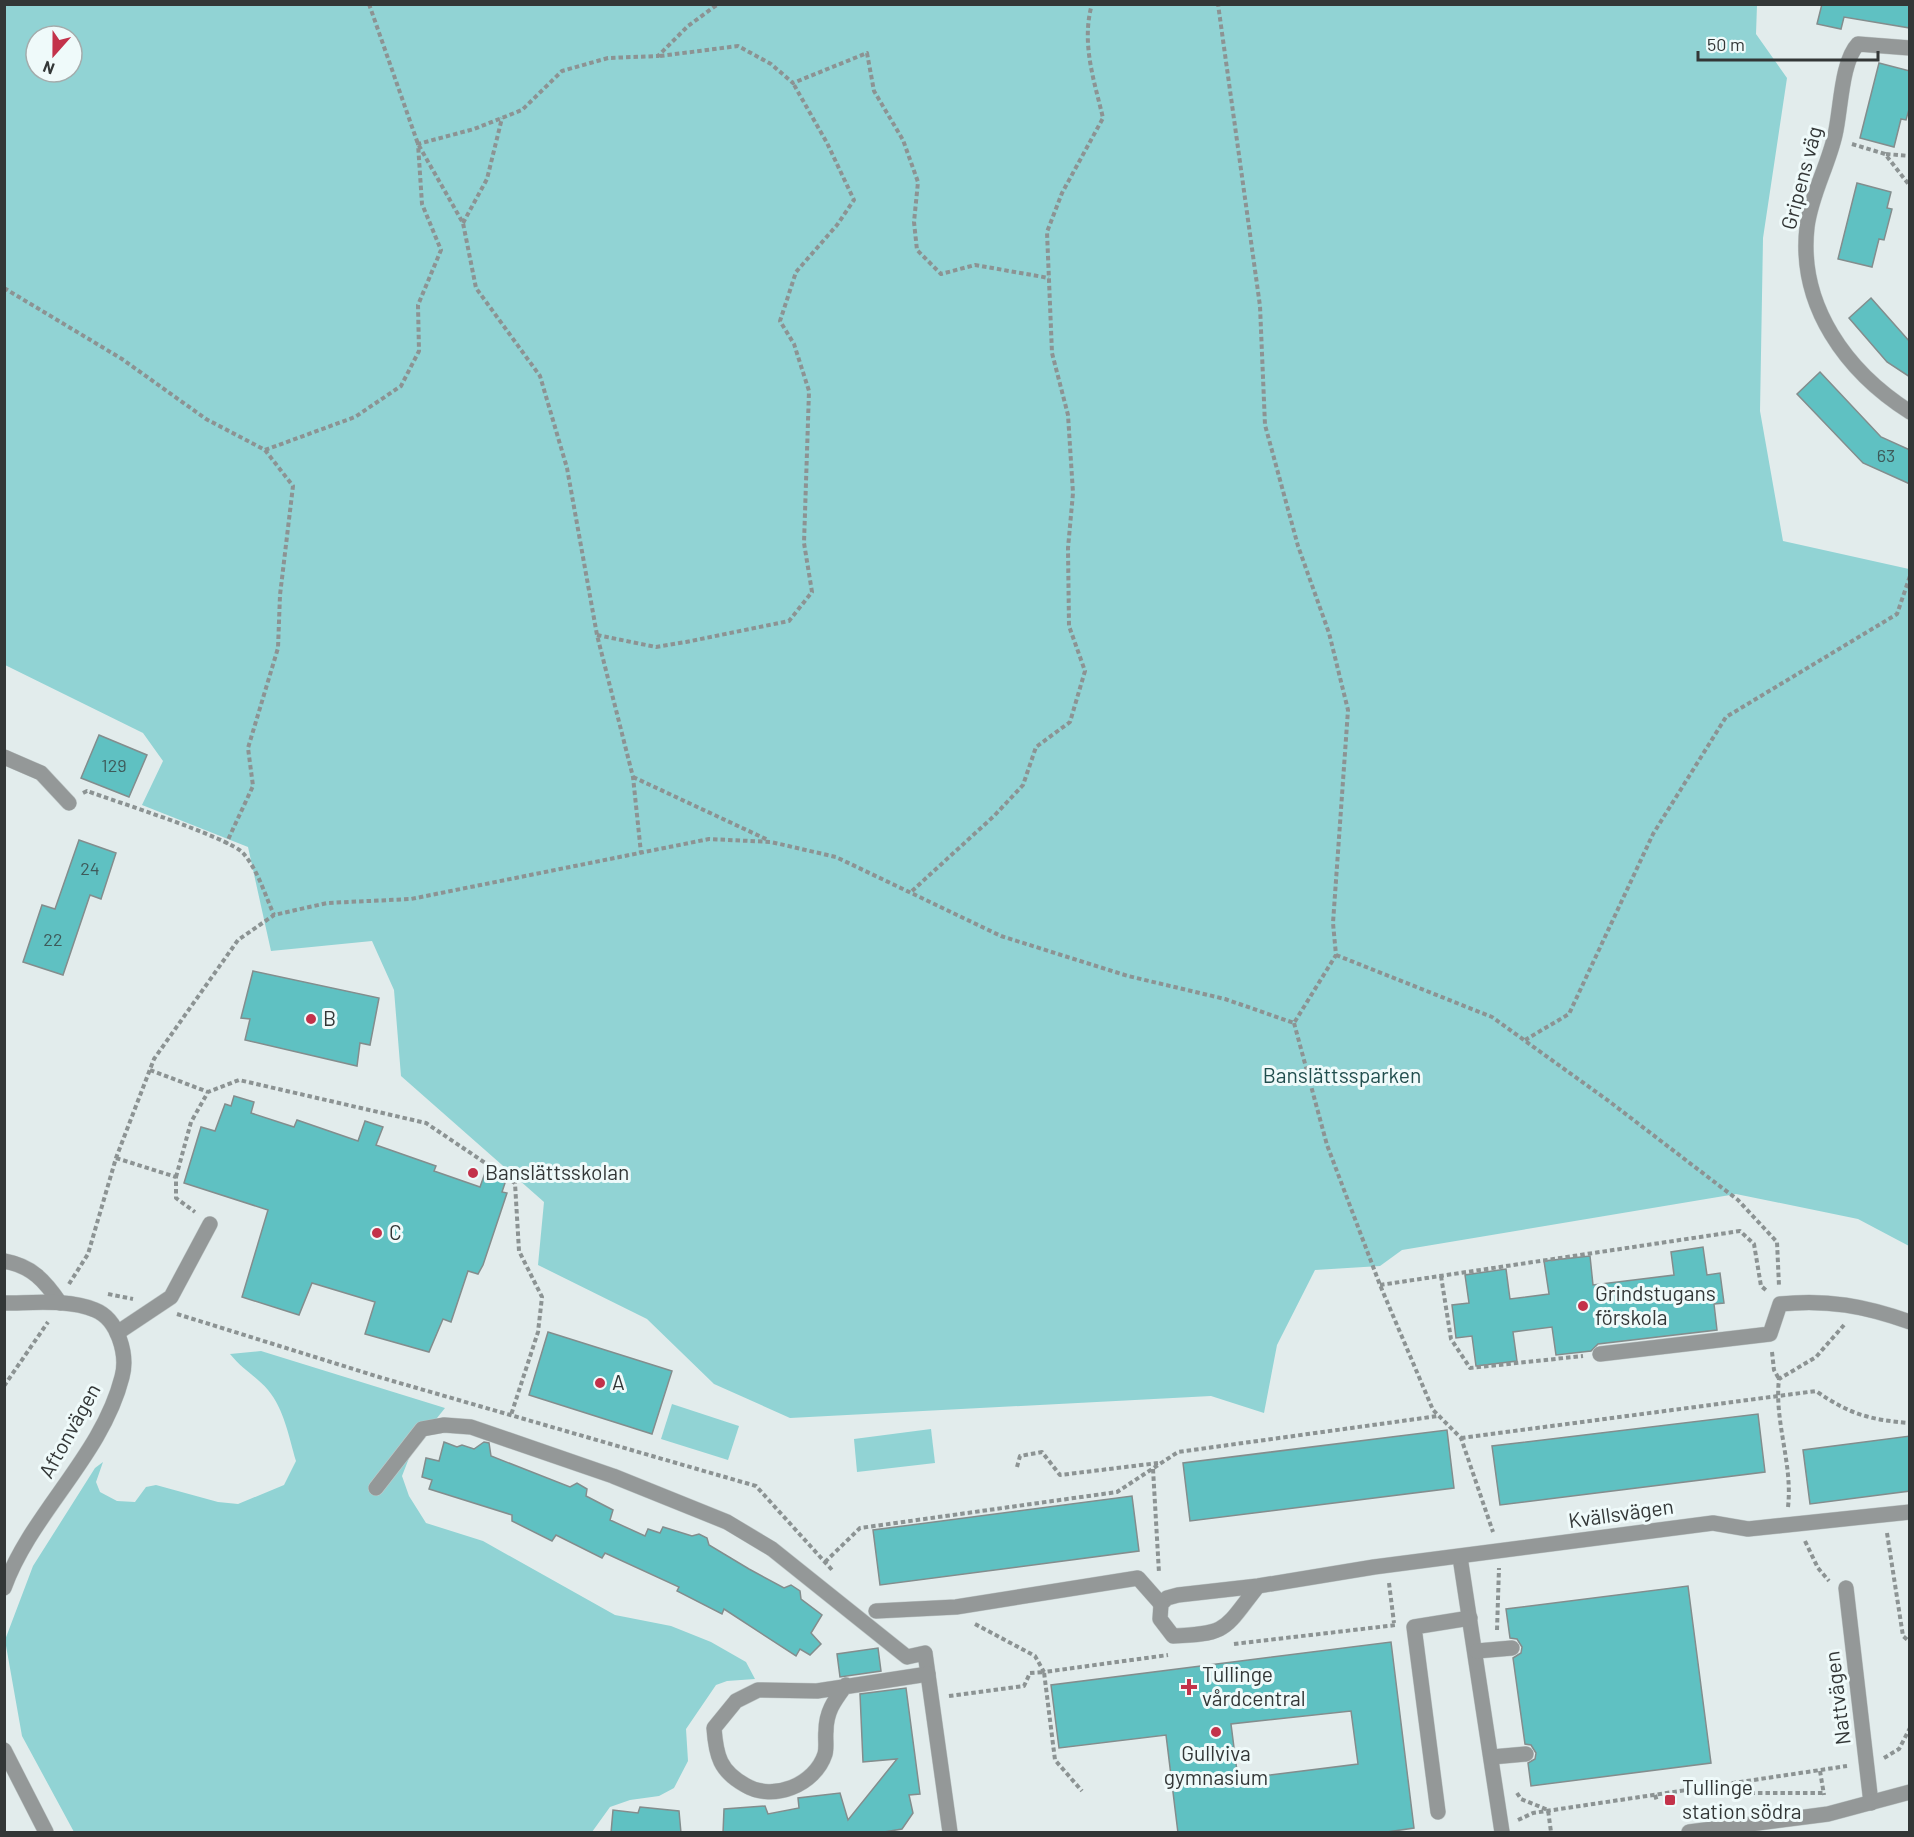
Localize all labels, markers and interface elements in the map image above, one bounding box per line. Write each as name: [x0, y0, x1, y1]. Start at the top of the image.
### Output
north arrow: [24, 24, 84, 84]
scale bar: [1698, 24, 1878, 62]
text: 50 m: [1707, 33, 1745, 55]
text: N: [40, 58, 57, 79]
street label: Gripens väg: [1775, 123, 1826, 232]
house number: 63: [1877, 444, 1895, 466]
house number: 129: [101, 754, 127, 776]
house number: 24: [80, 857, 100, 879]
house number: 22: [43, 928, 63, 950]
place label: B: [323, 1005, 336, 1030]
marker: B: [304, 1012, 318, 1026]
park label: Banslättssparken: [1263, 1062, 1421, 1087]
place label: Banslättsskolan: [485, 1159, 629, 1184]
marker: Banslättsskolan: [466, 1166, 480, 1180]
place label: C: [389, 1219, 402, 1244]
marker: C: [370, 1226, 384, 1240]
place label: Grindstugans förskola: [1595, 1280, 1716, 1329]
marker: Grindstugans förskola: [1576, 1299, 1590, 1313]
place label: A: [612, 1369, 625, 1394]
marker: A: [593, 1376, 607, 1390]
street label: Aftonvägen: [33, 1379, 105, 1482]
street label: Kvällsvägen: [1566, 1493, 1675, 1532]
street label: Nattvägen: [1818, 1650, 1855, 1747]
place label: Tullinge vårdcentral: [1202, 1661, 1306, 1710]
marker: Tullinge vårdcentral: [1180, 1678, 1198, 1696]
marker: Gullviva gymnasium: [1209, 1725, 1223, 1739]
place label: Gullviva gymnasium: [1164, 1740, 1268, 1789]
place label: Tullinge station södra: [1682, 1774, 1802, 1823]
marker: Tullinge station södra: [1663, 1793, 1677, 1807]

